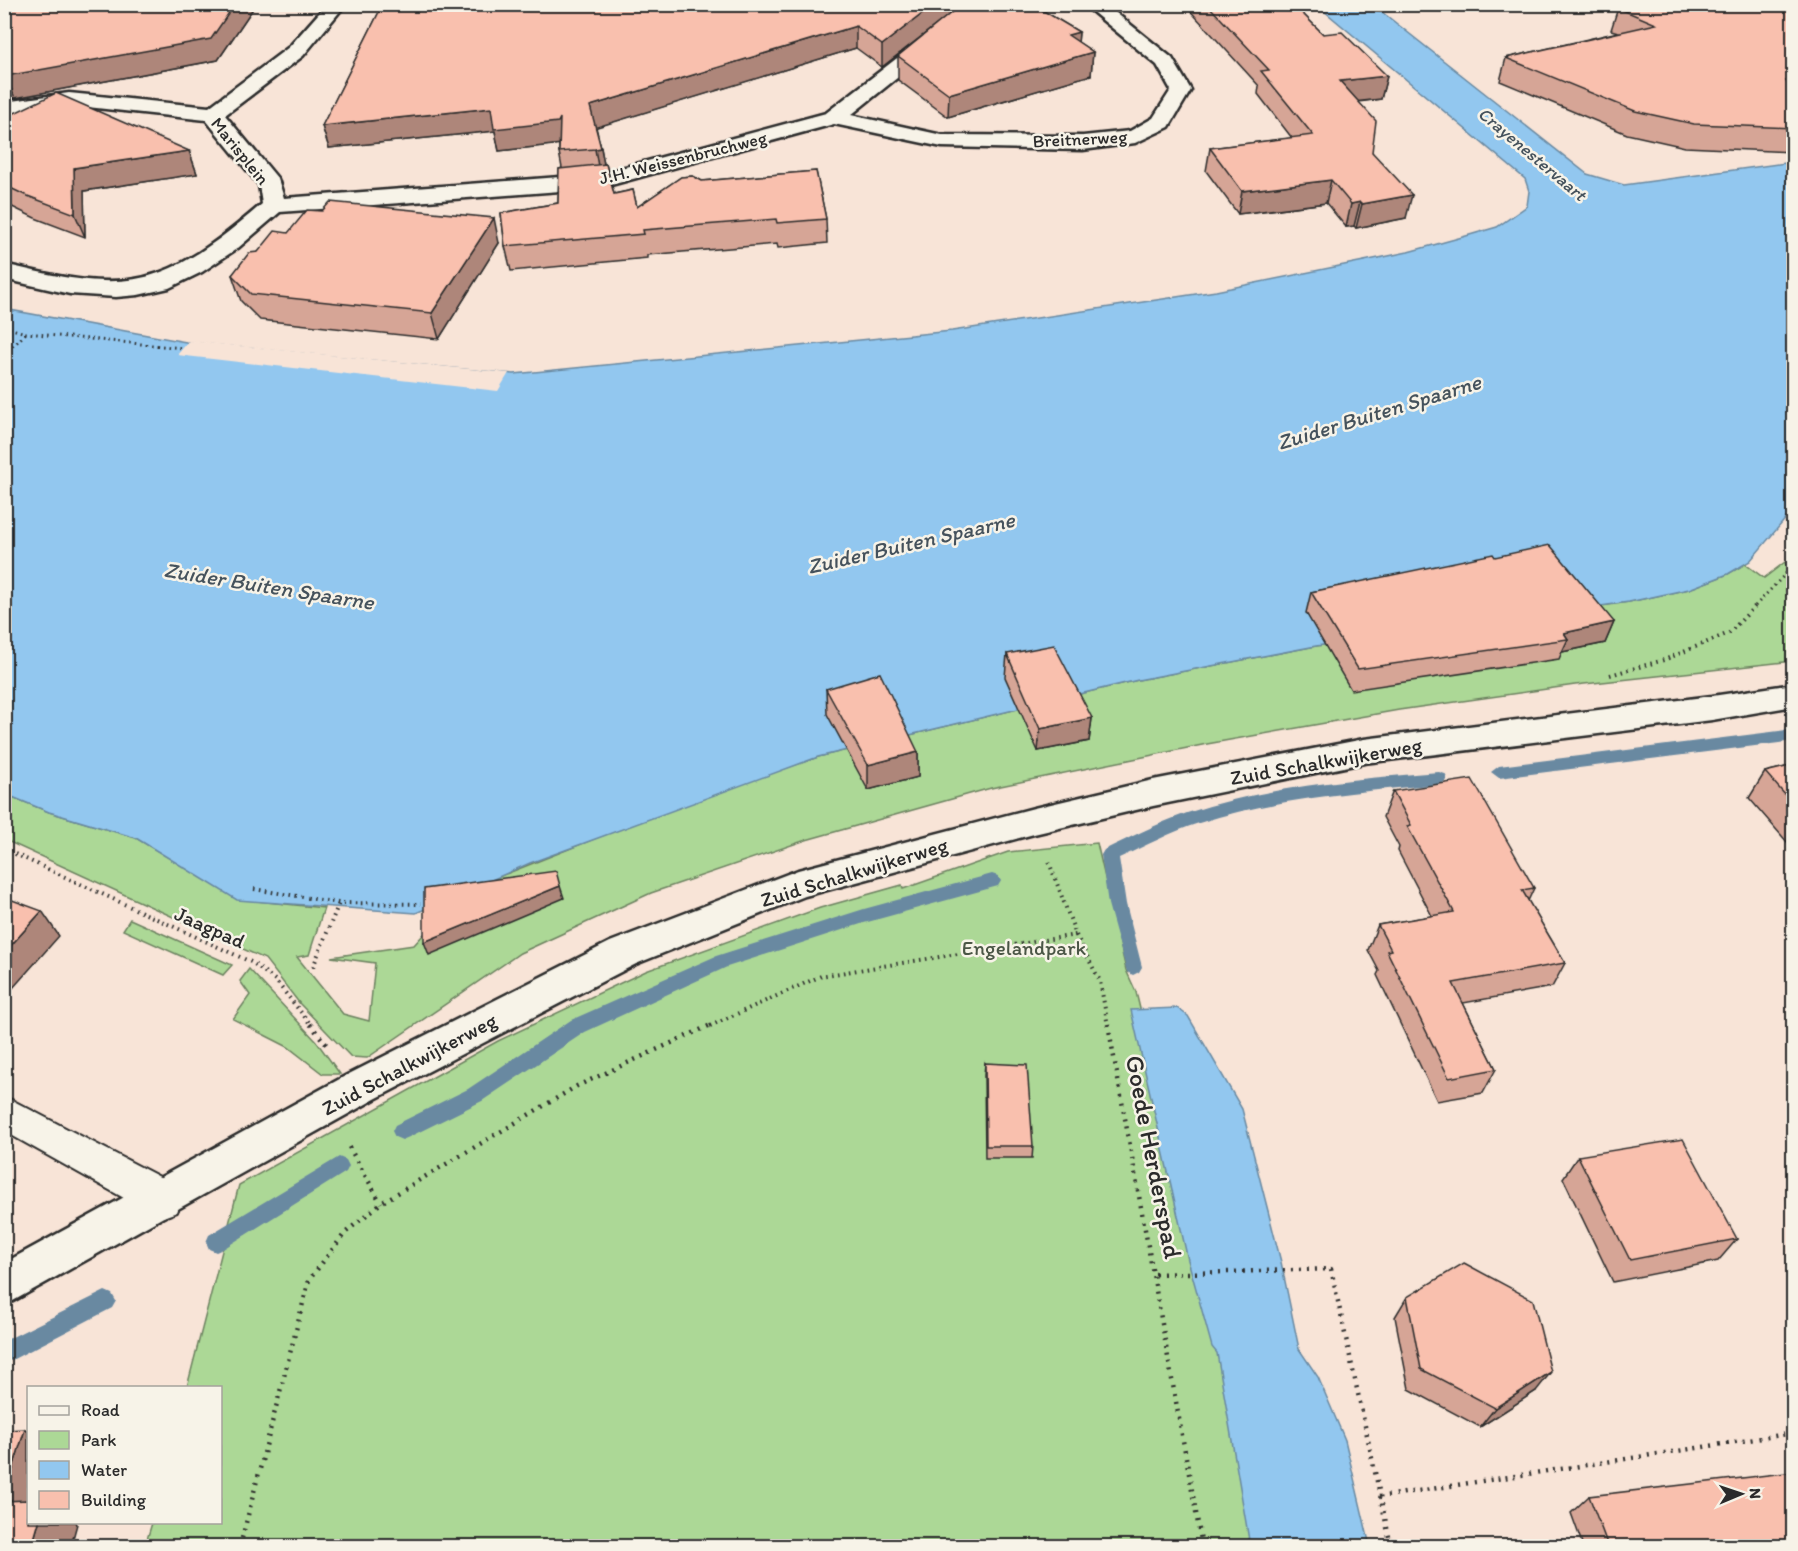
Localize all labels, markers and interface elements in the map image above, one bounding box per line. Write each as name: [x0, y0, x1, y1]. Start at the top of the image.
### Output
water label: Crayenestervaart: [1473, 102, 1592, 207]
street label: Marisplein: [206, 113, 274, 190]
street label: Breitnerweg: [1032, 125, 1129, 152]
street label: J.H. Weissenbruchweg: [597, 126, 770, 189]
water label: Zuider Buiten Spaarne: [1274, 368, 1486, 456]
water label: Zuider Buiten Spaarne: [805, 506, 1019, 580]
water label: Zuider Buiten Spaarne: [162, 556, 377, 616]
street label: Zuid Schalkwijkerweg: [1228, 732, 1424, 790]
street label: Zuid Schalkwijkerweg: [757, 832, 951, 912]
street label: Jaagpad: [171, 900, 250, 954]
park label: Engelandpark: [962, 935, 1087, 960]
street label: Zuid Schalkwijkerweg: [317, 1007, 501, 1121]
street label: Goede Herderspad: [1119, 1053, 1190, 1262]
legend: [27, 1386, 222, 1524]
text: Road: [81, 1399, 120, 1421]
text: Park: [81, 1429, 116, 1451]
text: Water: [81, 1459, 127, 1481]
north arrow: [1711, 1464, 1771, 1524]
text: N: [1746, 1488, 1765, 1499]
text: Building: [81, 1489, 147, 1511]

